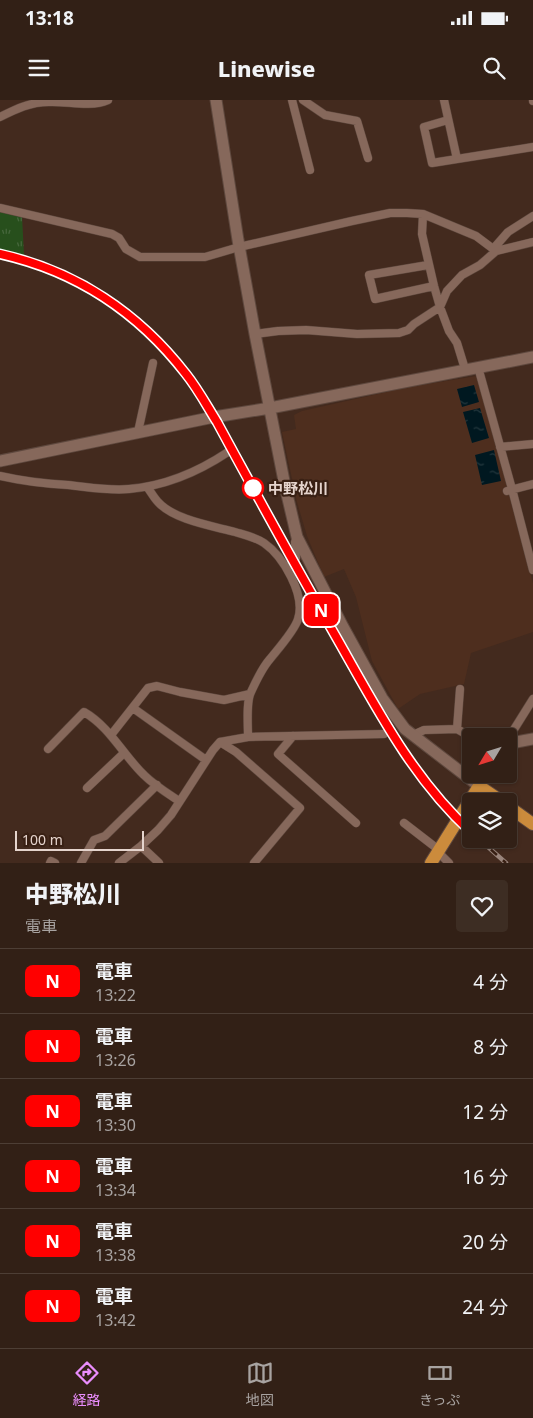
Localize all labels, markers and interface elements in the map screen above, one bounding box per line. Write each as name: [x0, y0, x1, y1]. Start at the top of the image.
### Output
text: 13:18: [25, 5, 74, 31]
text: Linewise: [218, 53, 315, 83]
icon: menu: [25, 54, 53, 82]
icon: search: [480, 54, 508, 82]
marker: 中野松川: [242, 477, 264, 499]
place label: 中野松川: [268, 478, 328, 498]
line badge: N: [305, 594, 337, 626]
text: N: [314, 598, 328, 622]
north arrow: [462, 728, 518, 782]
map controls: [462, 728, 517, 848]
button: layers: [462, 793, 517, 848]
scale bar: [15, 828, 144, 851]
text: 100 m: [22, 830, 63, 849]
text: 中野松川: [25, 877, 121, 910]
button: heart: [456, 880, 508, 932]
text: 電車: [25, 915, 57, 937]
text: 電車: [95, 958, 133, 984]
text: N: [45, 969, 60, 993]
text: 4 分: [473, 969, 508, 995]
text: 13:22: [95, 984, 136, 1006]
text: 電車: [95, 1023, 133, 1049]
text: N: [45, 1034, 60, 1058]
text: 8 分: [473, 1034, 508, 1060]
text: 13:26: [95, 1049, 136, 1071]
text: 電車: [95, 1088, 133, 1114]
text: N: [45, 1099, 60, 1123]
text: 12 分: [462, 1099, 508, 1125]
text: 13:30: [95, 1114, 136, 1136]
text: 電車: [95, 1153, 133, 1179]
text: N: [45, 1164, 60, 1188]
text: 16 分: [462, 1164, 508, 1190]
text: 13:34: [95, 1179, 136, 1201]
text: 電車: [95, 1218, 133, 1244]
text: N: [45, 1229, 60, 1253]
text: 20 分: [462, 1229, 508, 1255]
text: 13:38: [95, 1244, 136, 1266]
text: 電車: [95, 1283, 133, 1309]
text: N: [45, 1294, 60, 1318]
text: 24 分: [462, 1294, 508, 1320]
text: 13:42: [95, 1309, 136, 1331]
tab: 経路: [73, 1359, 101, 1409]
tab: 地図: [246, 1359, 274, 1409]
tab: きっぷ: [419, 1359, 460, 1409]

